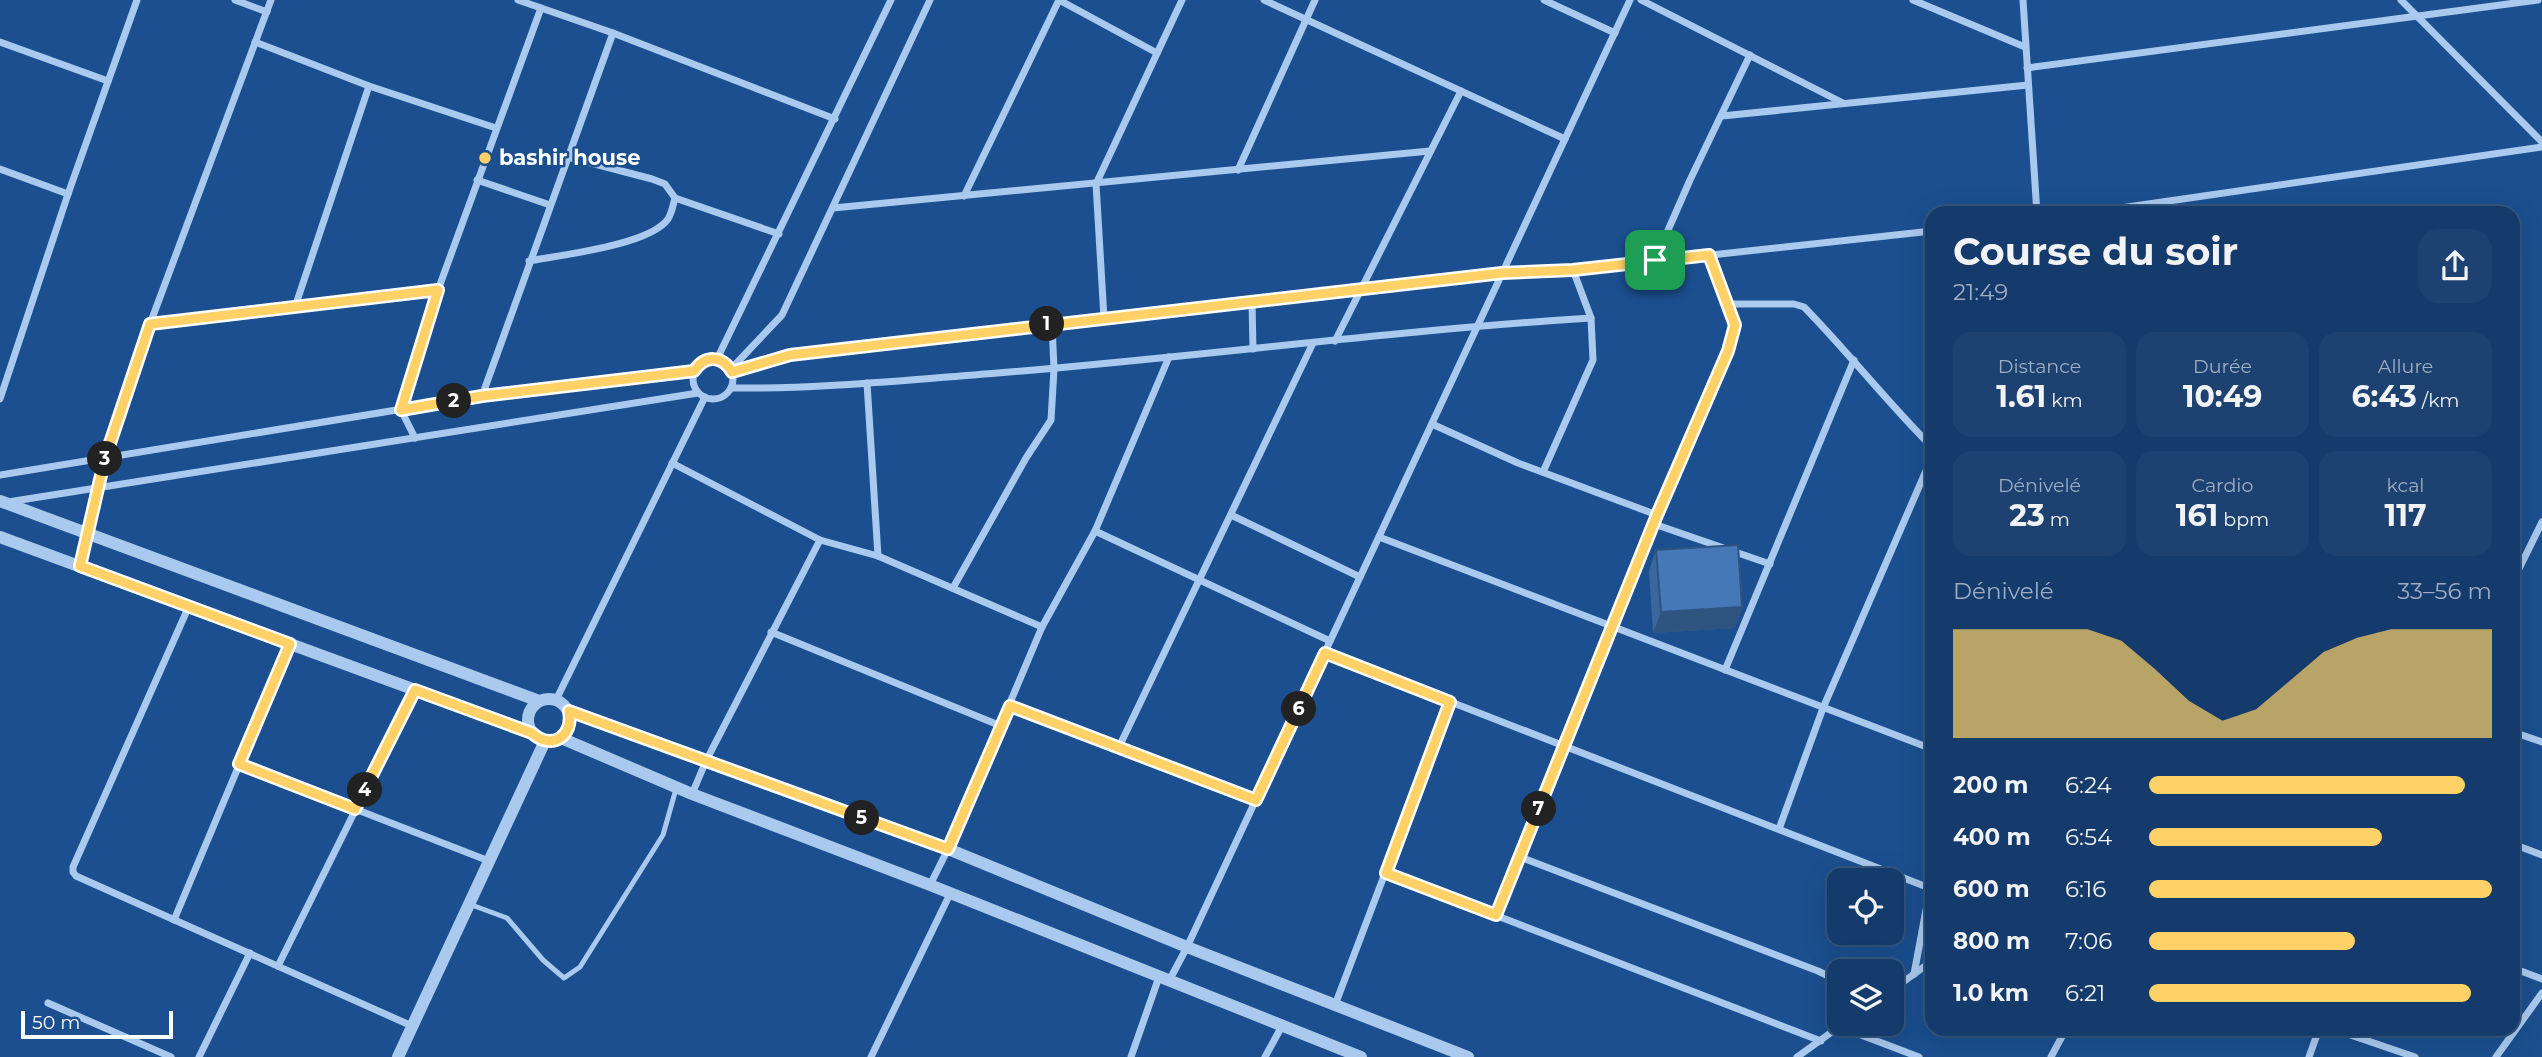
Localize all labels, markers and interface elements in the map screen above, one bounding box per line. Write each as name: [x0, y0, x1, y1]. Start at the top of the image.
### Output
place label: bashir house: [499, 145, 640, 170]
marker: bashir house: [477, 150, 493, 166]
text: Course du soir: [1953, 228, 2238, 275]
button: share: [2418, 229, 2492, 303]
pin: [1625, 230, 1685, 290]
icon: arrive: [1636, 241, 1674, 279]
text: 21:49: [1953, 278, 2008, 306]
pin: 1: [1030, 306, 1064, 342]
text: 1: [1043, 312, 1050, 335]
text: Distance: [1998, 355, 2081, 378]
text: Durée: [2193, 355, 2252, 378]
text: Allure: [2378, 355, 2433, 378]
text: 1.61: [1996, 378, 2046, 415]
text: 10:49: [2183, 378, 2262, 415]
text: 6:43: [2351, 378, 2417, 415]
pin: 2: [436, 384, 472, 418]
text: 2: [448, 389, 459, 412]
text: km: [2046, 389, 2083, 412]
text: /km: [2417, 389, 2460, 412]
pin: 3: [88, 442, 122, 476]
text: 3: [99, 447, 110, 470]
text: Dénivelé: [1998, 474, 2081, 497]
text: Cardio: [2192, 474, 2253, 497]
text: kcal: [2387, 474, 2424, 497]
text: 23: [2009, 497, 2045, 534]
text: 161: [2176, 497, 2218, 534]
text: 117: [2384, 497, 2427, 534]
text: m: [2045, 508, 2070, 531]
text: bpm: [2218, 508, 2269, 531]
text: Dénivelé: [1953, 577, 2054, 605]
text: 33–56 m: [2397, 577, 2492, 605]
pin: 6: [1282, 692, 1316, 726]
text: 6: [1292, 697, 1305, 720]
text: 200 m: [1953, 771, 2028, 799]
text: 6:24: [2065, 771, 2112, 799]
pin: 4: [348, 772, 382, 808]
text: 4: [358, 778, 371, 801]
pin: 7: [1522, 792, 1556, 826]
text: 7: [1533, 797, 1544, 820]
pin: 5: [844, 800, 880, 836]
text: 5: [856, 806, 867, 829]
text: 400 m: [1953, 823, 2031, 851]
text: 6:54: [2065, 823, 2112, 851]
map controls: [1827, 868, 1904, 1036]
button: locate: [1827, 868, 1904, 945]
text: 600 m: [1953, 875, 2030, 903]
text: 6:16: [2065, 875, 2106, 903]
text: 800 m: [1953, 927, 2030, 955]
text: 7:06: [2065, 927, 2112, 955]
button: layers: [1827, 959, 1904, 1036]
text: 1.0 km: [1953, 979, 2029, 1007]
text: 6:21: [2065, 979, 2105, 1007]
scale bar: [21, 1008, 173, 1040]
text: 50 m: [32, 1011, 80, 1034]

